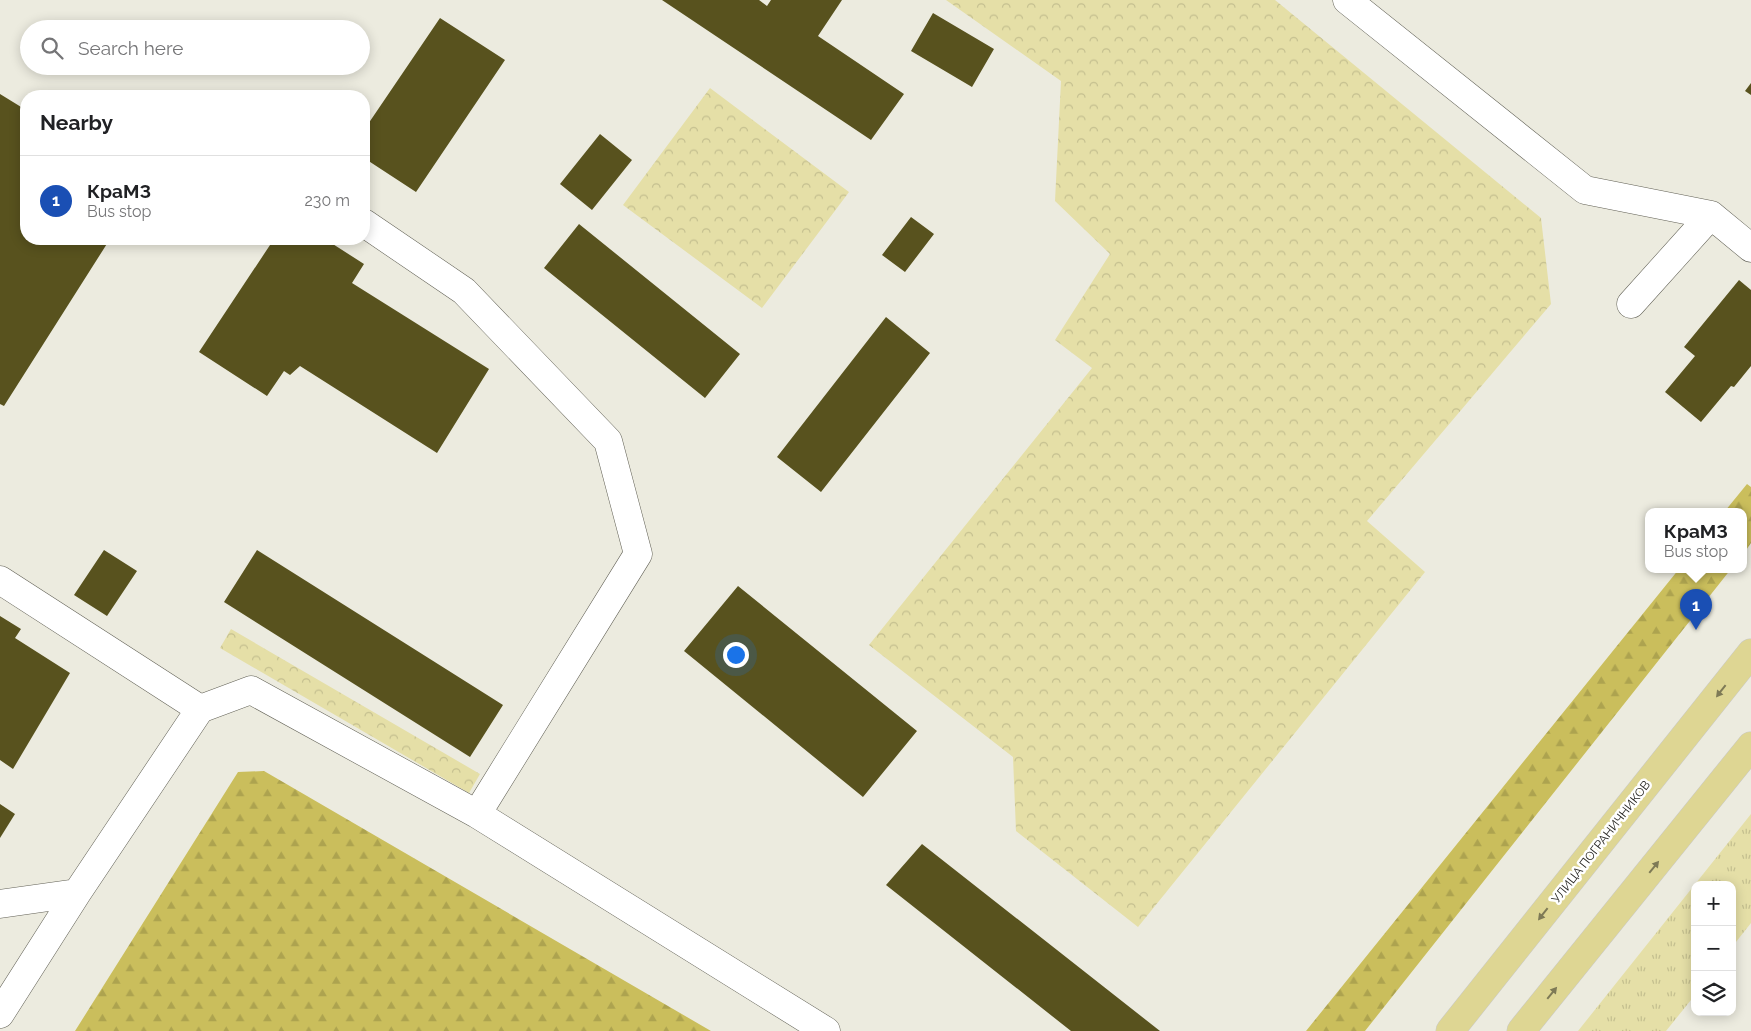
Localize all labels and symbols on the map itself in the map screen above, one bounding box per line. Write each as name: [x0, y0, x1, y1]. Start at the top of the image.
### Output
pin: 1: [1680, 589, 1712, 630]
your location: [723, 642, 749, 668]
one-way arrow: [1715, 684, 1726, 697]
street label: УЛИЦА ПОГРАНИЧНИКОВ: [1549, 778, 1653, 906]
one-way arrow: [1648, 860, 1659, 873]
one-way arrow: [1538, 908, 1549, 921]
one-way arrow: [1546, 987, 1557, 1000]

